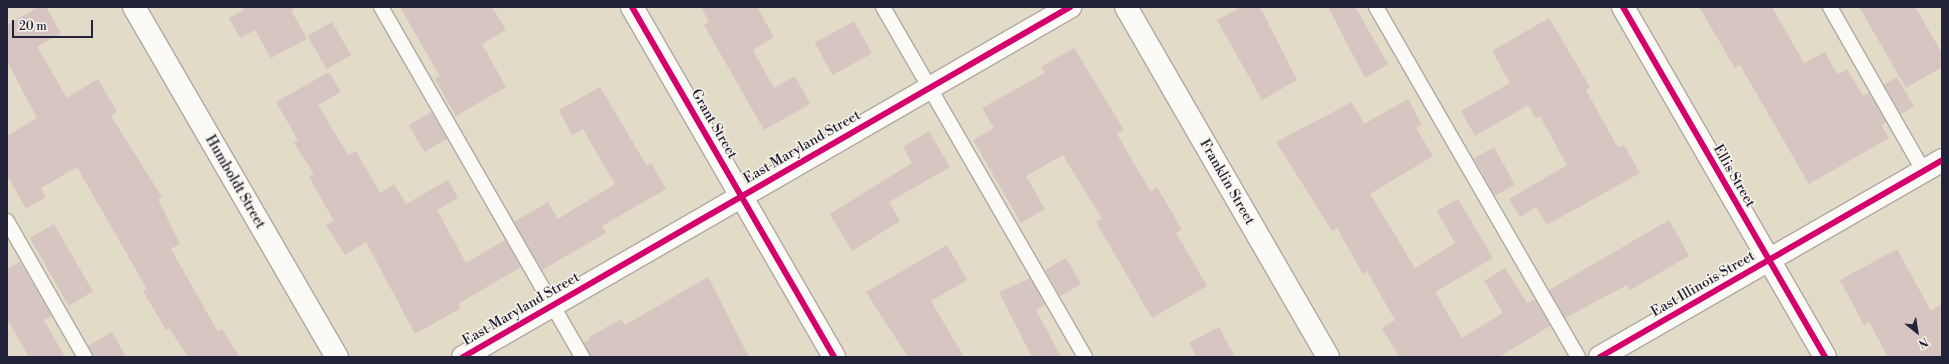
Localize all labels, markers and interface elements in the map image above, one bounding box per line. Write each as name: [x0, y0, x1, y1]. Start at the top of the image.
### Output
scale bar: [14, 12, 95, 38]
text: 20 m: [19, 19, 47, 34]
street label: Grant Street: [687, 86, 741, 162]
street label: East Maryland Street: [741, 107, 863, 187]
street label: Humboldt Street: [201, 132, 269, 232]
street label: Franklin Street: [1196, 136, 1258, 228]
street label: Ellis Street: [1709, 142, 1759, 210]
street label: East Illinois Street: [1648, 247, 1758, 321]
street label: East Maryland Street: [460, 269, 582, 349]
north arrow: [1897, 312, 1937, 352]
text: N: [1916, 334, 1930, 351]

